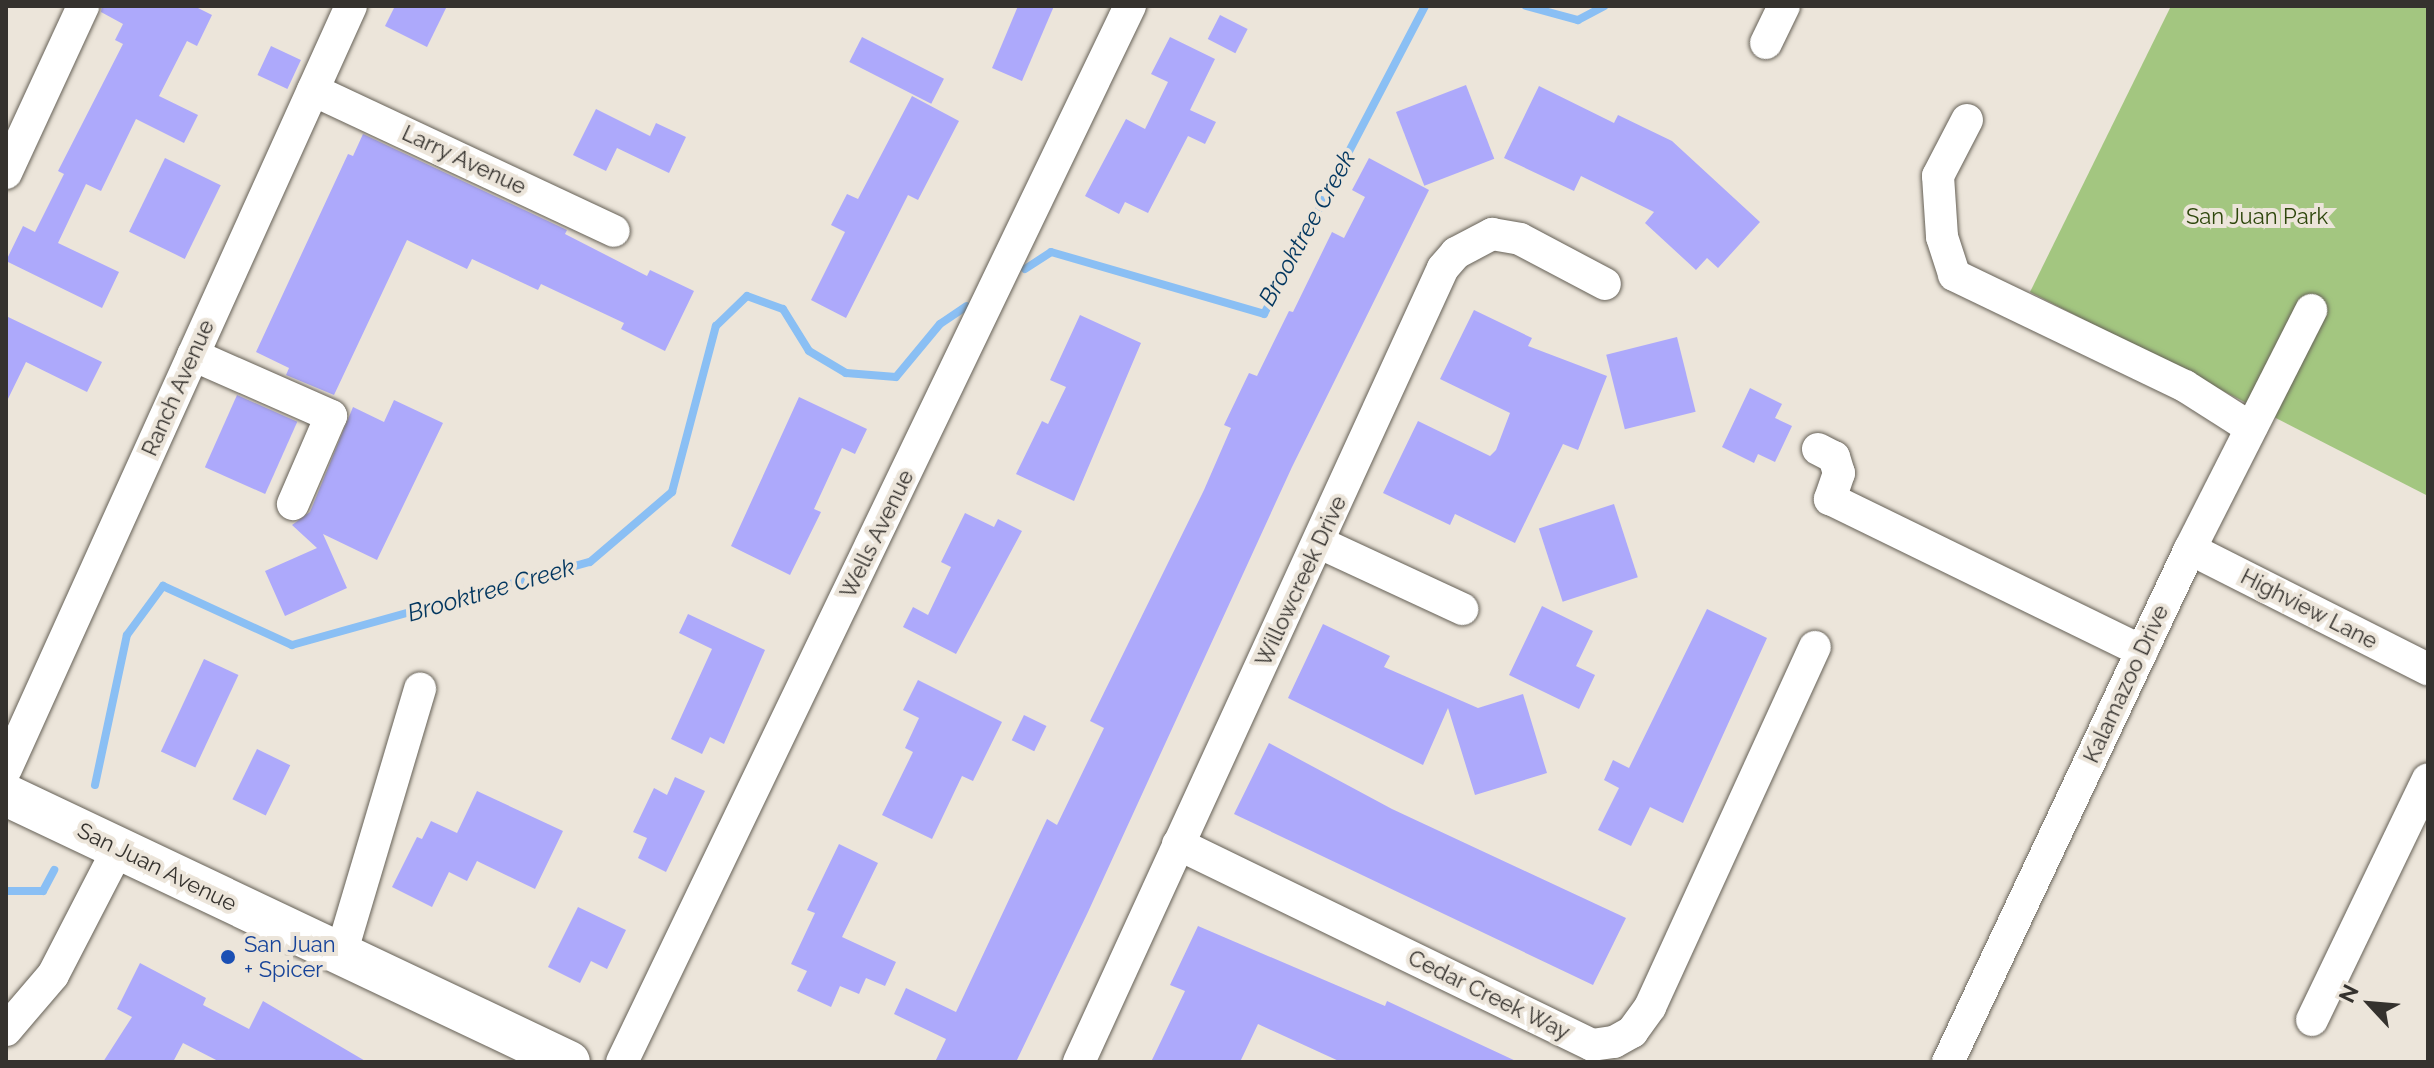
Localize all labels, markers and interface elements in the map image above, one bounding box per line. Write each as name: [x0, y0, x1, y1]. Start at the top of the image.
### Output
street label: Larry Avenue: [397, 120, 531, 200]
water label: Brooktree Creek: [1252, 145, 1362, 311]
park label: San Juan Park: [2186, 204, 2328, 230]
street label: Ranch Avenue: [136, 316, 220, 460]
street label: Wells Avenue: [834, 465, 920, 603]
street label: Willowcreek Drive: [1250, 492, 1352, 670]
water label: Brooktree Creek: [404, 552, 578, 628]
street label: Highview Lane: [2236, 563, 2382, 655]
street label: Kalamazoo Drive: [2078, 601, 2174, 767]
street label: San Juan Avenue: [73, 817, 241, 917]
place label: San Juan + Spicer: [244, 931, 336, 982]
street label: Cedar Creek Way: [1403, 944, 1575, 1046]
marker: San Juan + Spicer: [219, 948, 237, 966]
north arrow: [2330, 964, 2410, 1044]
text: N: [2333, 980, 2364, 1007]

